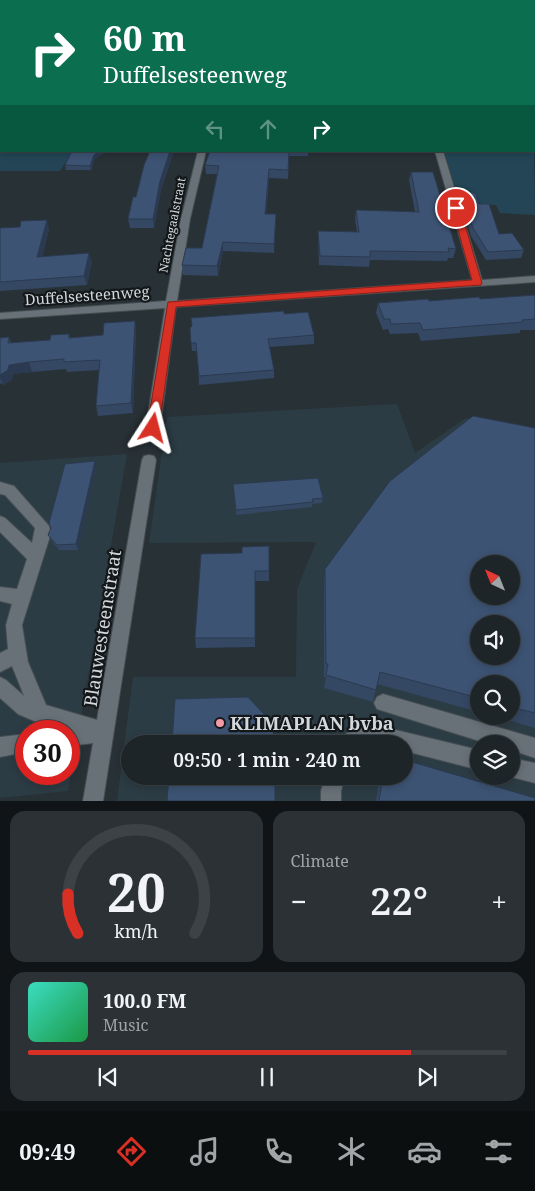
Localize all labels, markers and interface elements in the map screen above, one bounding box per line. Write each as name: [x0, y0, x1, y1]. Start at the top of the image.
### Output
text: 60 m: [103, 14, 186, 61]
icon: right: [20, 20, 85, 85]
text: Duffelsesteenweg: [103, 59, 287, 89]
icon: left: [201, 115, 229, 143]
icon: ahead: [254, 115, 282, 143]
icon: right: [307, 115, 335, 143]
street label: Nachtegaalstraat: [154, 176, 190, 274]
pin: [435, 187, 477, 229]
icon: arrive: [442, 194, 470, 222]
street label: Duffelsesteenweg: [24, 281, 150, 309]
position arrow: [126, 401, 178, 453]
street label: Blauwesteenstraat: [78, 548, 126, 708]
north arrow: [470, 555, 520, 605]
map controls: [470, 555, 520, 785]
button: sound: [470, 615, 520, 665]
button: search: [470, 675, 520, 725]
place label: KLIMAPLAN bvba: [230, 711, 394, 735]
marker: KLIMAPLAN bvba: [214, 717, 226, 729]
speed limit sign: 30: [15, 720, 80, 785]
button: layers: [470, 735, 520, 785]
text: 09:50 · 1 min · 240 m: [173, 747, 361, 773]
text: Climate: [291, 850, 349, 872]
text: 20: [107, 856, 166, 927]
text: 22°: [370, 874, 428, 926]
text: −: [291, 882, 307, 920]
text: +: [491, 882, 507, 920]
text: km/h: [114, 919, 158, 943]
text: 100.0 FM: [103, 988, 186, 1014]
text: Music: [103, 1014, 148, 1036]
icon: previous: [94, 1063, 122, 1091]
icon: pause: [253, 1063, 281, 1091]
icon: next: [413, 1063, 441, 1091]
icon: directions: [114, 1134, 149, 1169]
icon: music: [187, 1134, 222, 1169]
icon: phone: [261, 1134, 296, 1169]
icon: climate: [334, 1134, 369, 1169]
icon: car: [407, 1134, 442, 1169]
icon: filters: [481, 1134, 516, 1169]
text: 09:49: [19, 1136, 76, 1166]

